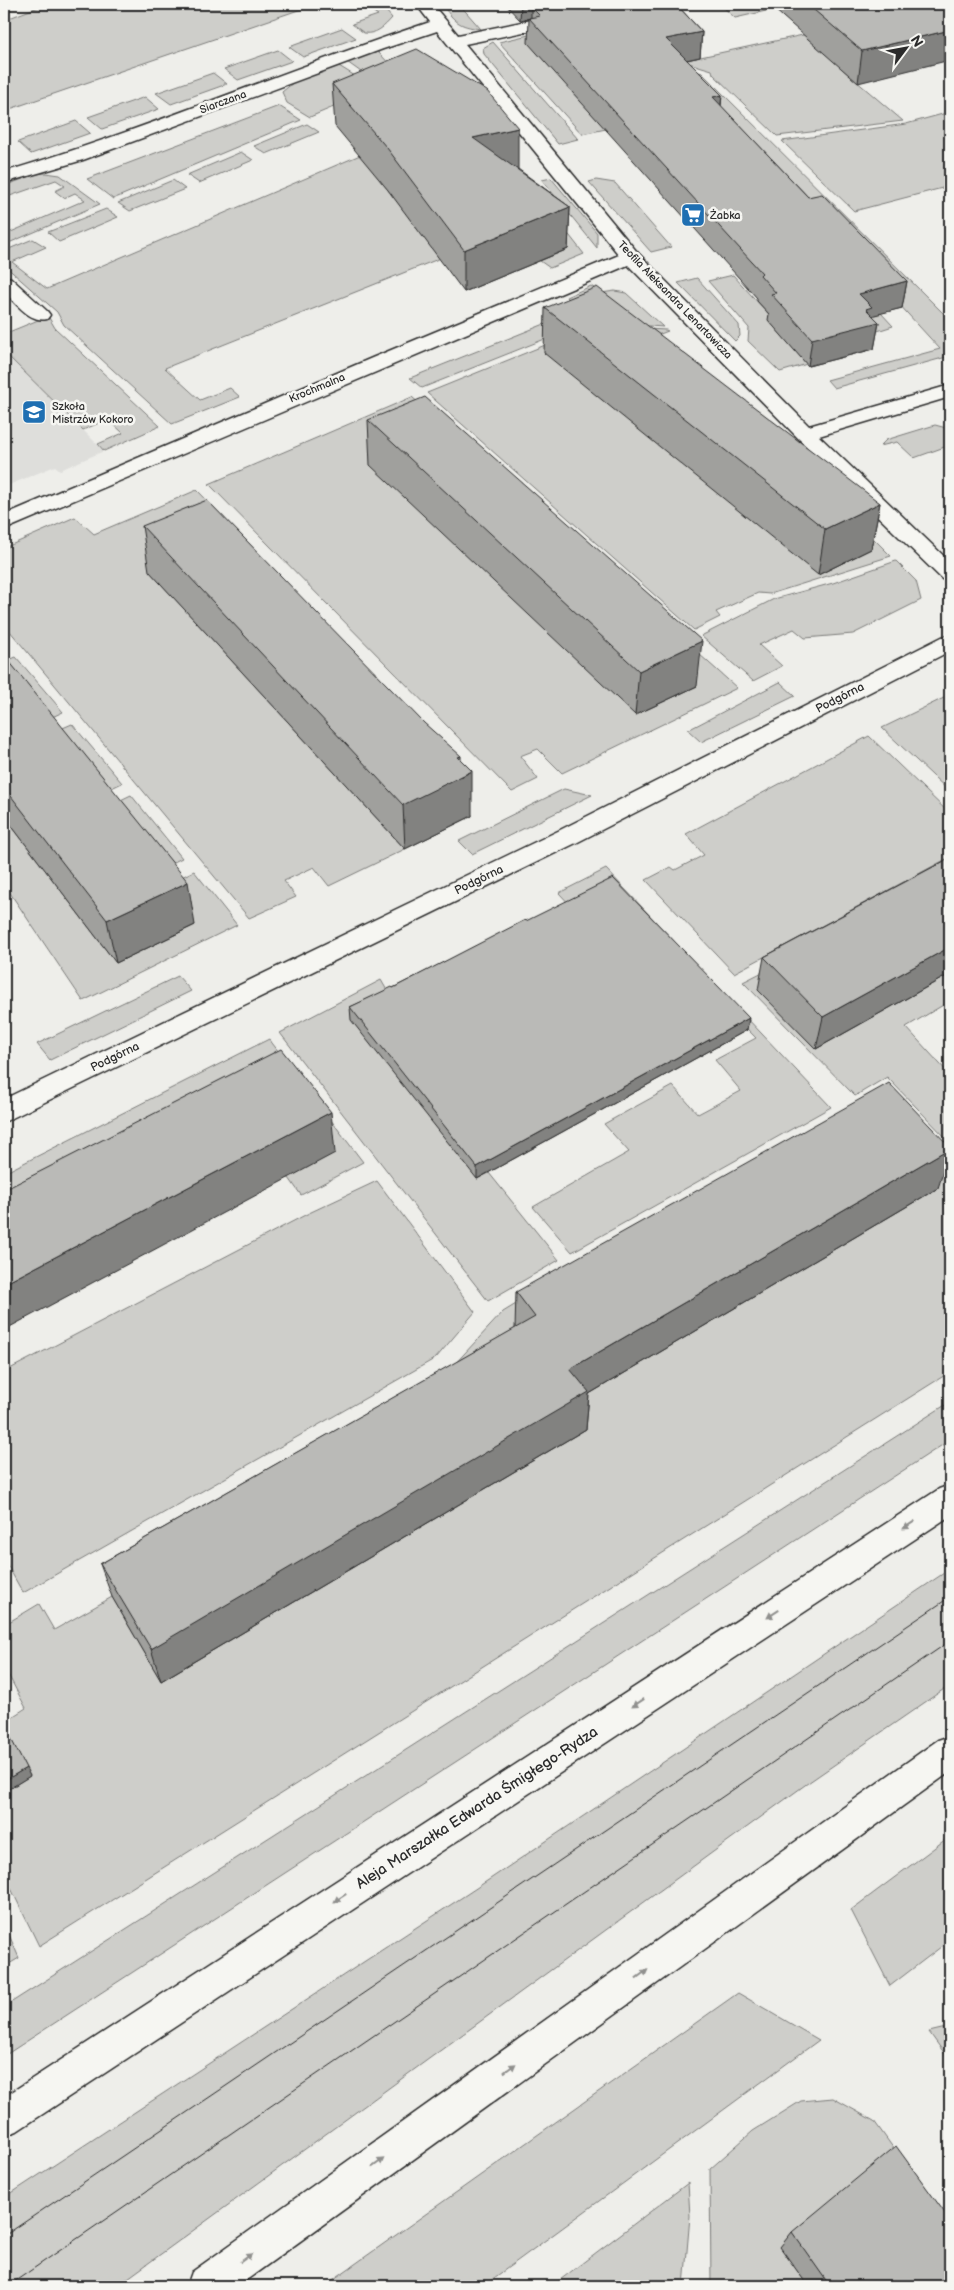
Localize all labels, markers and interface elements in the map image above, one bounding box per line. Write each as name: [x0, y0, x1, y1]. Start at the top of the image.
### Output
north arrow: [882, 22, 932, 72]
text: N: [907, 32, 927, 50]
street label: Siarczana: [198, 88, 248, 116]
supermarket icon: Żabka: [680, 202, 706, 228]
place label: Żabka: [709, 209, 741, 222]
street label: Teofila Aleksandra Lenartowicza: [615, 238, 735, 362]
street label: Krochmalna: [287, 370, 347, 406]
school or university icon: Szkoła Mistrzów Kokoro: [21, 399, 47, 425]
place label: Szkoła Mistrzów Kokoro: [52, 400, 133, 426]
street label: Podgórna: [813, 679, 867, 717]
street label: Podgórna: [452, 862, 506, 898]
street label: Podgórna: [88, 1039, 142, 1075]
one-way arrow: [903, 1520, 916, 1530]
one-way arrow: [767, 1609, 780, 1619]
one-way arrow: [631, 1698, 644, 1708]
street label: Aleja Marszałka Edwarda Śmigłego-Rydza: [352, 1722, 602, 1894]
one-way arrow: [334, 1893, 347, 1902]
one-way arrow: [635, 1969, 649, 1979]
one-way arrow: [503, 2063, 517, 2073]
one-way arrow: [371, 2158, 385, 2168]
one-way arrow: [239, 2253, 253, 2263]

